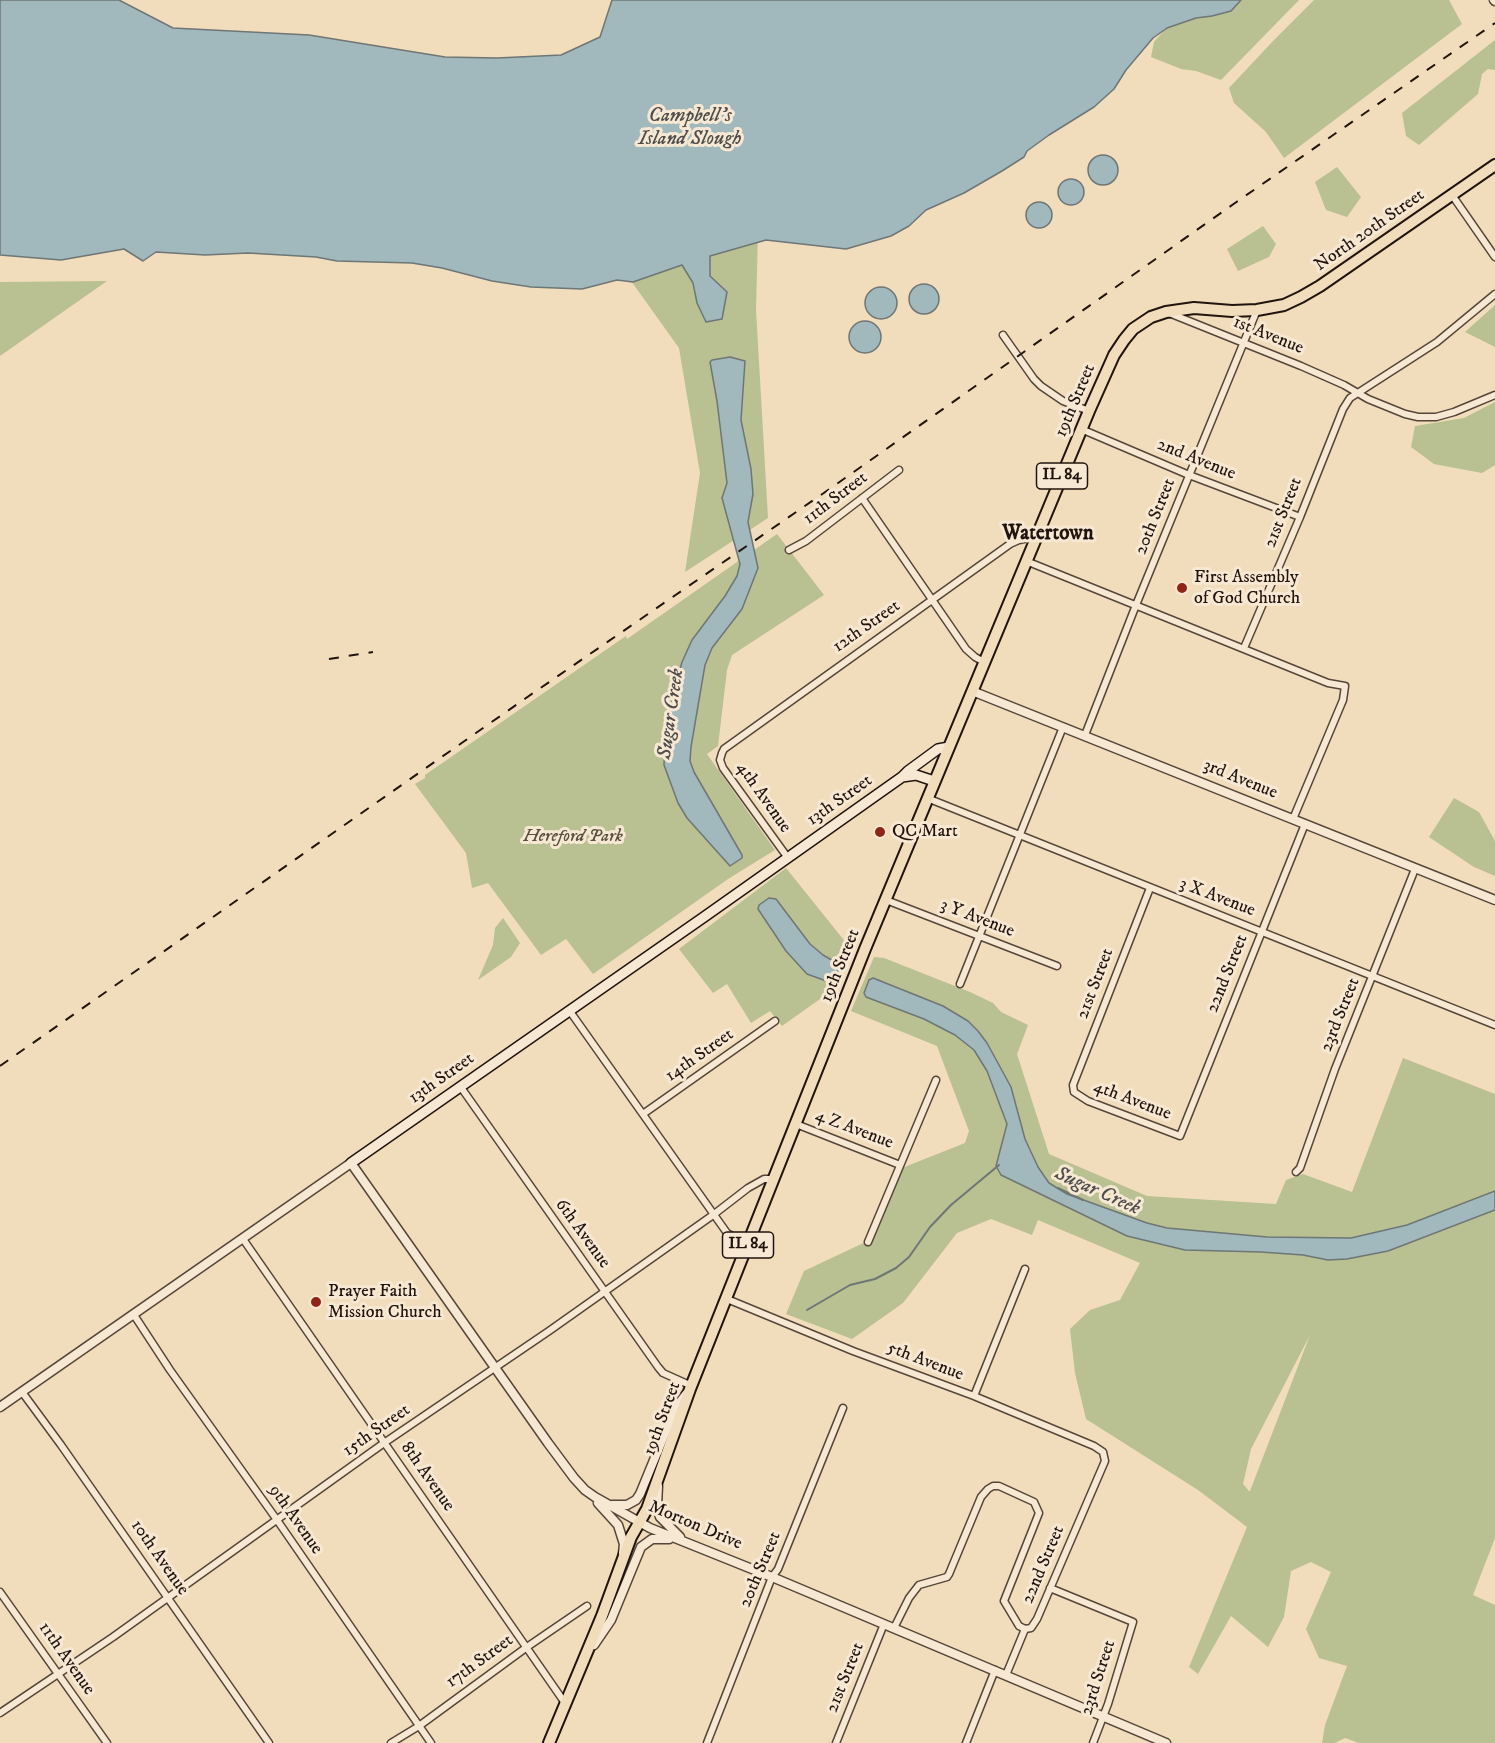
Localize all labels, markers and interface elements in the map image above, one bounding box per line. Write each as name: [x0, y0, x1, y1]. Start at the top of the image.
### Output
water label: Campbell's Island Slough: [638, 105, 742, 152]
street label: North 20th Street: [1311, 185, 1429, 277]
street label: 1st Avenue: [1230, 312, 1306, 360]
street label: 19th Street: [1051, 361, 1101, 441]
street label: 2nd Avenue: [1154, 434, 1238, 486]
road number: IL 84: [1036, 463, 1088, 489]
street label: 11th Street: [800, 468, 872, 530]
street label: 21st Street: [1260, 475, 1308, 551]
street label: 20th Street: [1131, 476, 1181, 558]
district label: Watertown: [1002, 522, 1094, 548]
place label: First Assembly of God Church: [1194, 567, 1300, 610]
marker: First Assembly of God Church: [1175, 581, 1189, 595]
street label: 12th Street: [829, 596, 905, 658]
water label: Sugar Creek: [654, 667, 690, 761]
street label: 3rd Avenue: [1200, 755, 1280, 805]
street label: 4th Avenue: [731, 758, 795, 838]
street label: 13th Street: [803, 771, 877, 831]
place label: QC Mart: [892, 821, 958, 843]
marker: QC Mart: [873, 825, 887, 839]
park label: Hereford Park: [523, 826, 623, 848]
street label: 3 X Avenue: [1176, 874, 1258, 922]
street label: 3 Y Avenue: [937, 895, 1017, 943]
street label: 19th Street: [817, 926, 865, 1006]
street label: 22nd Street: [1203, 932, 1253, 1016]
street label: 21st Street: [1073, 946, 1119, 1022]
street label: 23rd Street: [1316, 975, 1366, 1055]
street label: 14th Street: [662, 1025, 738, 1087]
street label: 13th Street: [405, 1049, 479, 1109]
street label: 4th Avenue: [1090, 1076, 1174, 1126]
street label: 4 Z Avenue: [812, 1105, 896, 1155]
water label: Sugar Creek: [1050, 1162, 1144, 1222]
street label: 6th Avenue: [550, 1195, 614, 1273]
road number: IL 84: [722, 1232, 774, 1258]
place label: Prayer Faith Mission Church: [328, 1281, 442, 1324]
marker: Prayer Faith Mission Church: [309, 1295, 323, 1309]
street label: 5th Avenue: [884, 1338, 966, 1386]
street label: 19th Street: [640, 1379, 686, 1459]
street label: 15th Street: [339, 1400, 415, 1462]
street label: 8th Avenue: [395, 1438, 459, 1516]
street label: 9th Avenue: [263, 1481, 327, 1559]
street label: Morton Drive: [645, 1497, 745, 1555]
street label: 10th Avenue: [125, 1516, 193, 1600]
street label: 22nd Street: [1018, 1523, 1070, 1607]
street label: 20th Street: [735, 1529, 787, 1611]
street label: 11th Avenue: [33, 1618, 99, 1700]
street label: 17th Street: [442, 1630, 518, 1694]
street label: 23rd Street: [1077, 1638, 1121, 1718]
street label: 21st Street: [822, 1640, 870, 1716]

